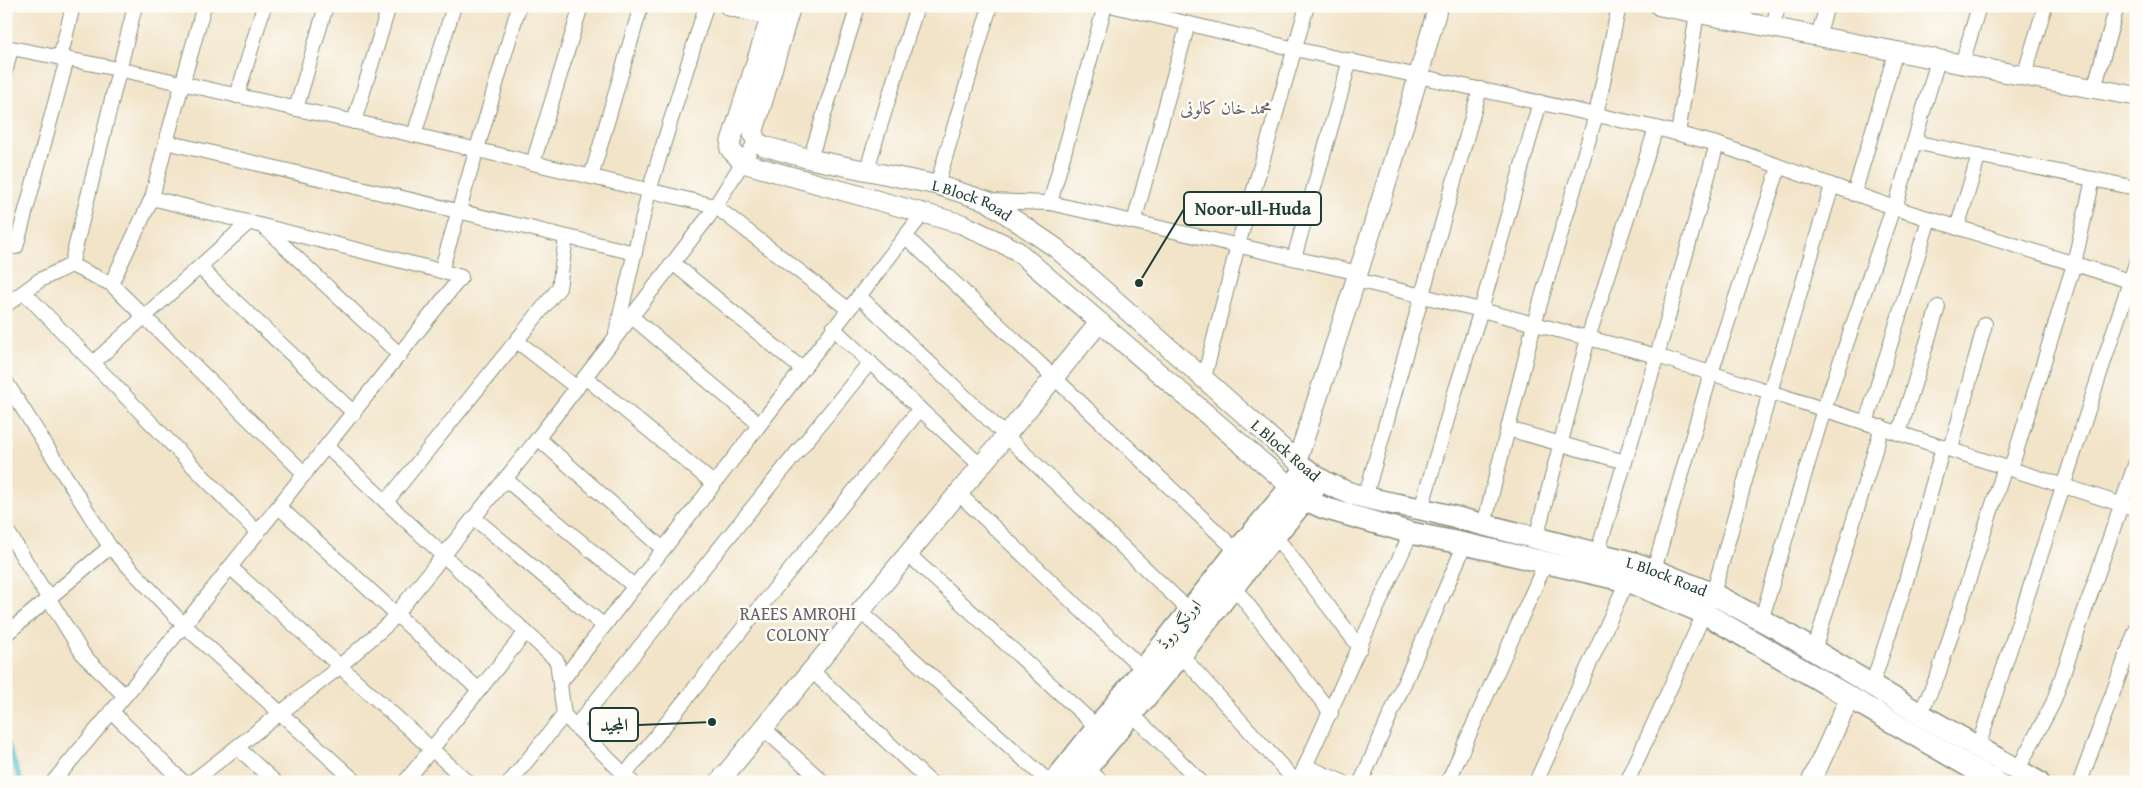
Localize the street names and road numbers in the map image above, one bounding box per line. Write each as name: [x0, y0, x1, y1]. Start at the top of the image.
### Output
street label: L Block Road: [930, 172, 1017, 227]
street label: L Block Road: [1246, 413, 1326, 487]
street label: L Block Road: [1624, 550, 1711, 603]
street label: اورنگی روڈ: [1151, 594, 1207, 654]

